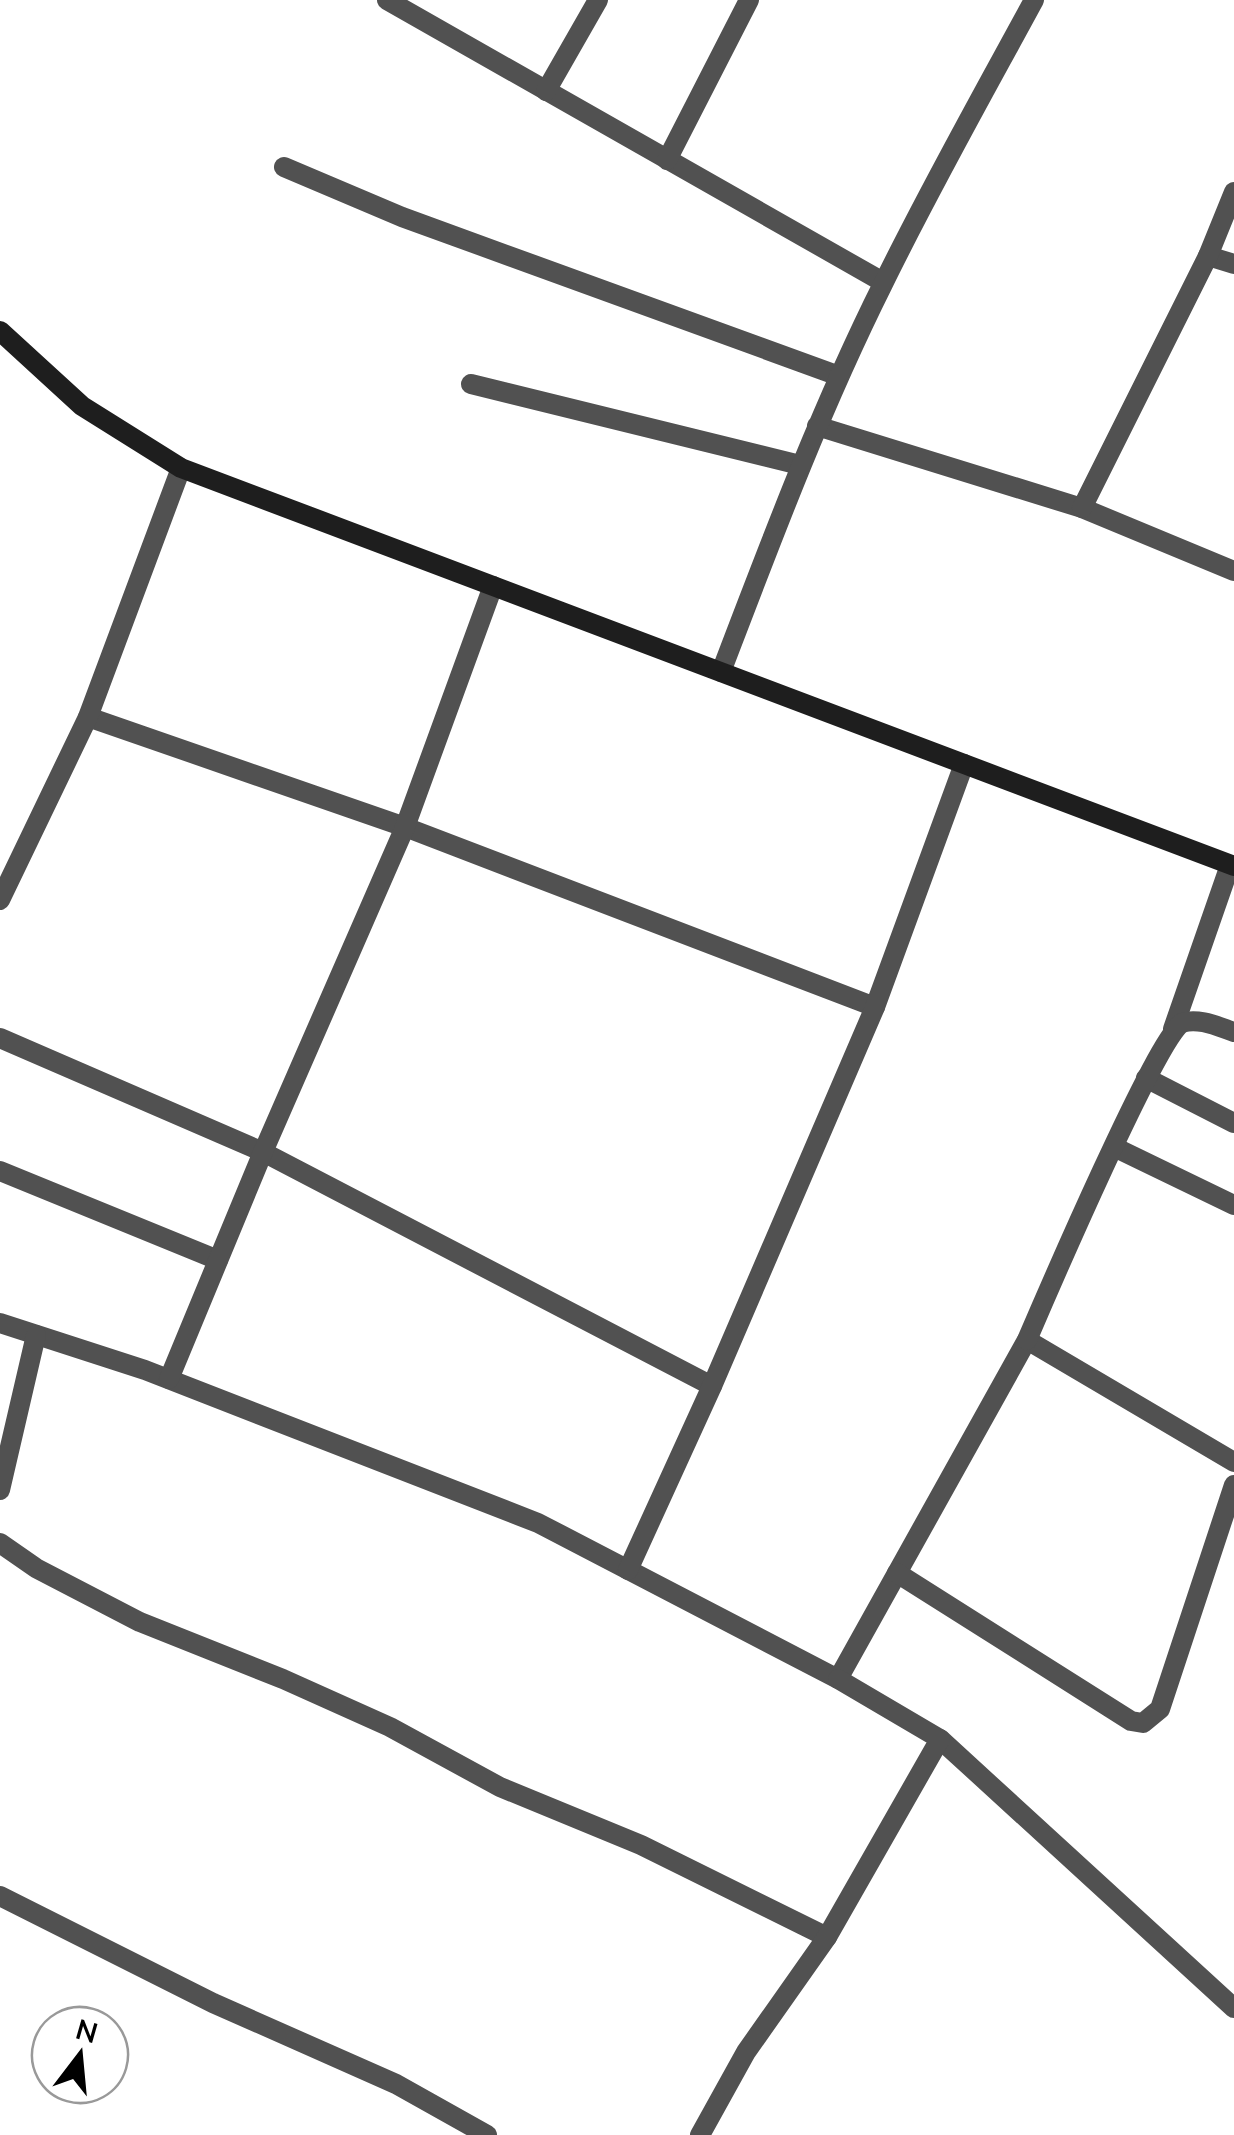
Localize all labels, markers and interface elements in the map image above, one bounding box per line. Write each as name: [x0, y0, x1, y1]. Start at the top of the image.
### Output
north arrow: [30, 2005, 130, 2105]
text: N: [71, 2011, 102, 2053]

